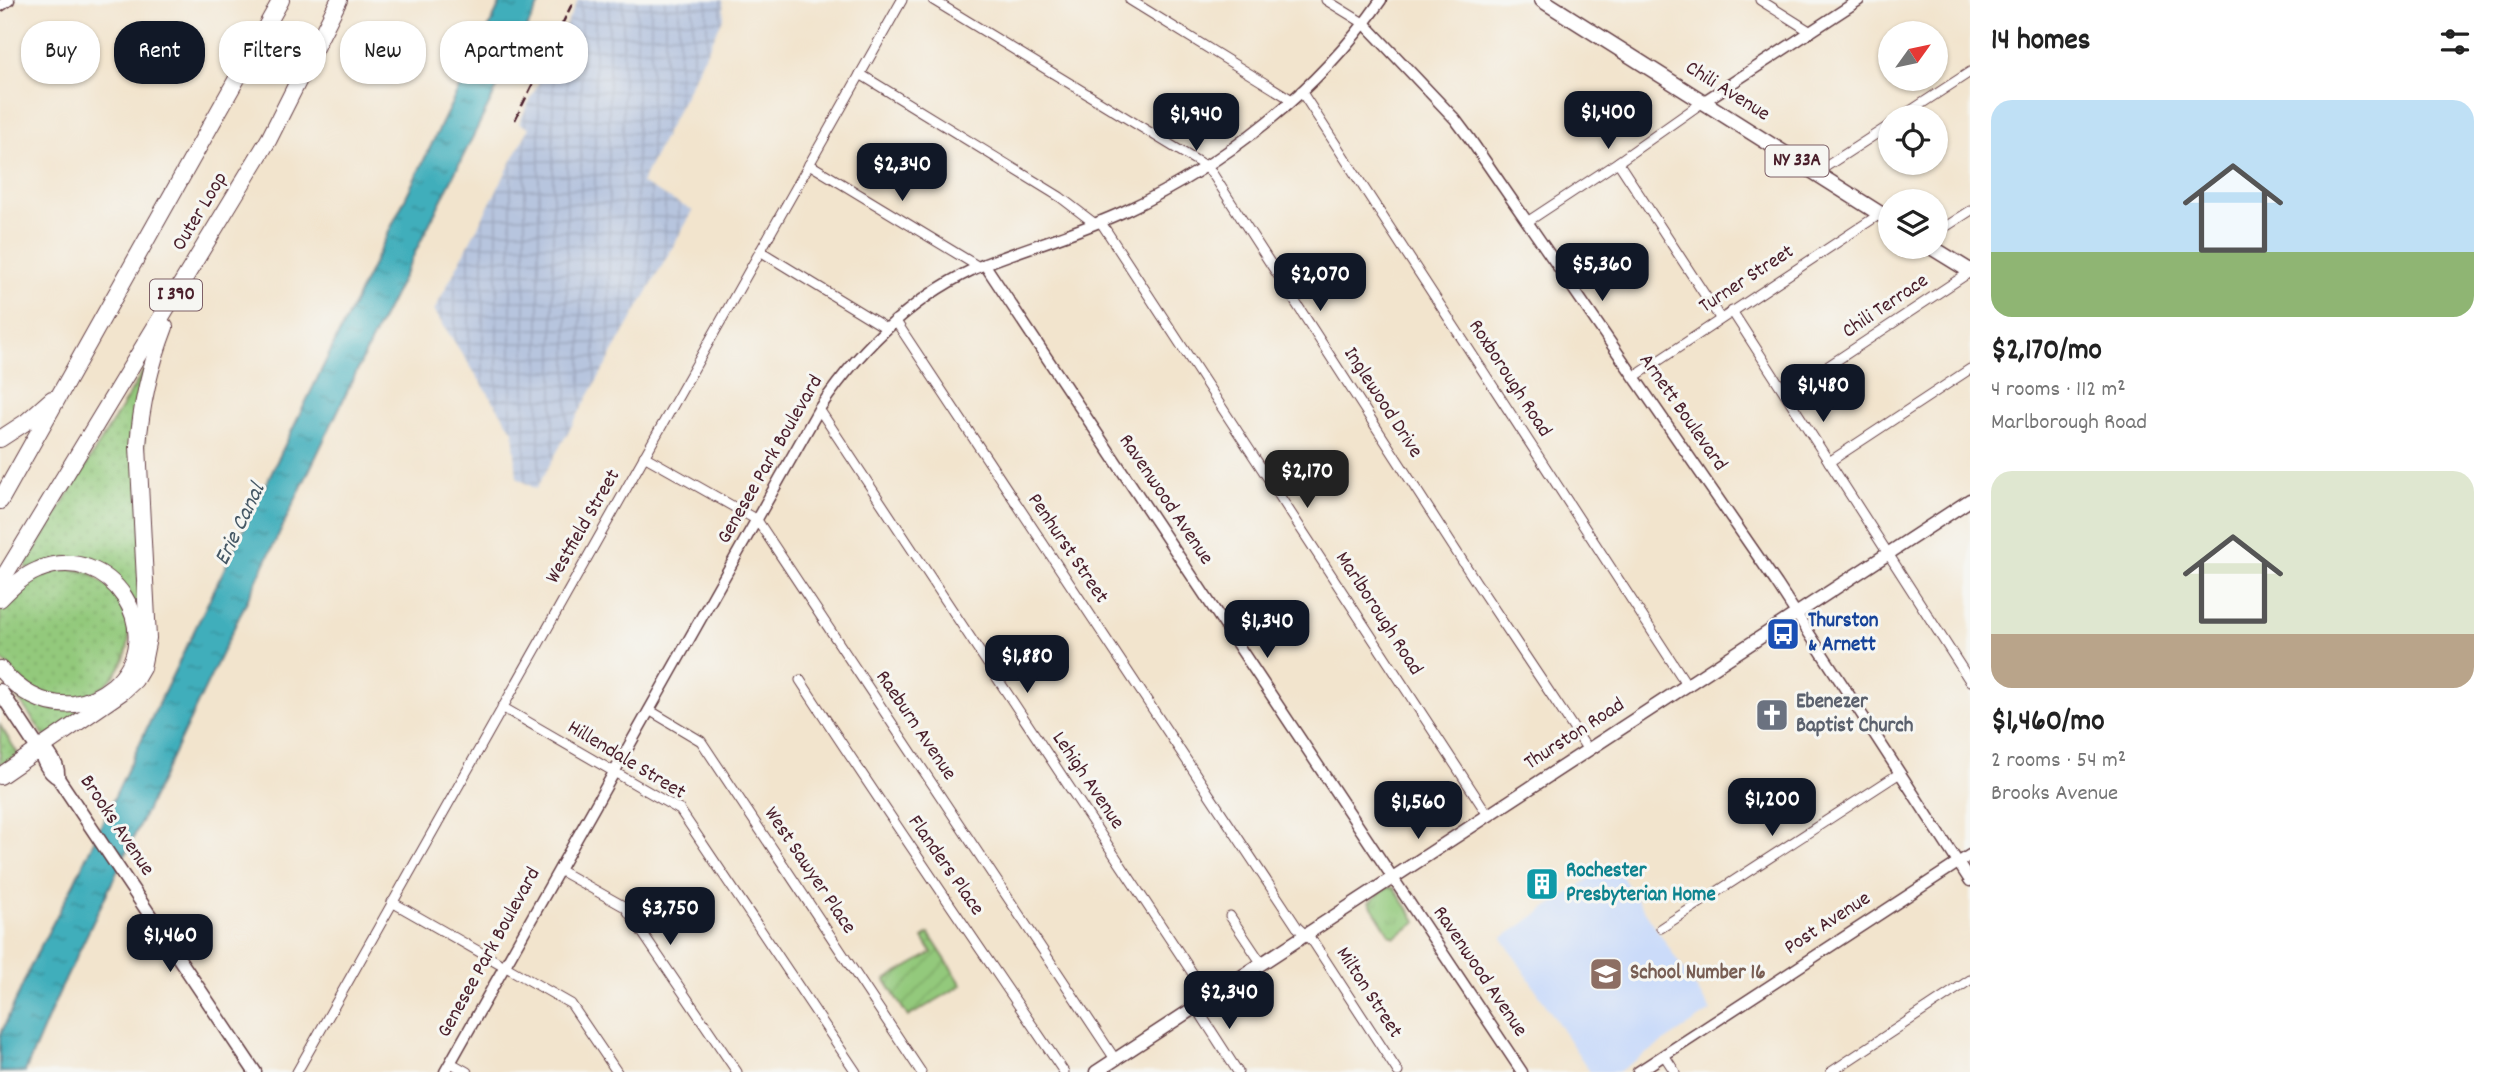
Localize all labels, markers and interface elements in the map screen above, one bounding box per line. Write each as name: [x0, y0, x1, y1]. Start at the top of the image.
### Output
chip: Buy: [21, 21, 100, 84]
chip: Rent: [114, 21, 205, 84]
chip: Filters: [219, 21, 326, 84]
chip: New: [340, 21, 426, 84]
chip: Apartment: [440, 21, 588, 84]
north arrow: [1878, 21, 1948, 91]
map controls: [1878, 21, 1948, 259]
text: 14 homes: [1991, 21, 2090, 64]
icon: filters: [2436, 23, 2474, 61]
street label: Chili Avenue: [1679, 54, 1775, 130]
pin: $1,400: [1551, 92, 1665, 151]
pin: $1,940: [1139, 94, 1253, 153]
text: $1,400: [1580, 97, 1636, 130]
text: $1,940: [1169, 99, 1223, 132]
button: locate: [1878, 105, 1948, 175]
pin: $2,340: [845, 144, 959, 203]
icon: home: [2170, 145, 2296, 271]
road number: NY 33A: [1766, 146, 1828, 176]
text: $2,340: [873, 149, 931, 182]
street label: Outer Loop: [166, 167, 236, 257]
button: layers: [1878, 189, 1948, 259]
street label: Turner Street: [1694, 238, 1801, 322]
pin: $5,360: [1545, 244, 1659, 303]
text: $5,360: [1572, 249, 1632, 282]
pin: $2,070: [1263, 254, 1377, 313]
text: $2,070: [1290, 259, 1350, 292]
street label: Chili Terrace: [1837, 267, 1935, 347]
road number: I 390: [150, 280, 202, 310]
street label: Roxborough Road: [1460, 314, 1558, 444]
text: $2,170/mo: [1991, 331, 2102, 374]
street label: Inglewood Drive: [1335, 342, 1429, 464]
street label: Arnett Boulevard: [1630, 348, 1734, 478]
pin: $1,480: [1766, 364, 1880, 424]
street label: Genesee Park Boulevard: [710, 370, 832, 550]
text: $1,480: [1797, 370, 1849, 403]
text: 4 rooms · 112 m²: [1991, 374, 2126, 407]
text: Marlborough Road: [1991, 407, 2147, 440]
street label: Ravenwood Avenue: [1110, 429, 1220, 571]
pin: $2,170: [1250, 450, 1364, 510]
text: $2,170: [1281, 456, 1333, 489]
street label: Westfield Street: [539, 464, 629, 590]
water label: Erie Canal: [207, 477, 276, 572]
street label: Penhurst Street: [1019, 488, 1115, 610]
icon: home: [2170, 516, 2296, 642]
street label: Marlborough Road: [1327, 546, 1429, 682]
pin: $1,340: [1210, 600, 1324, 660]
text: $1,340: [1240, 606, 1294, 639]
place label: Thurston & Arnett: [1808, 607, 1879, 661]
bus stop icon: Thurston & Arnett: [1764, 615, 1802, 653]
pin: $1,880: [970, 636, 1084, 695]
text: $1,880: [1001, 641, 1053, 674]
street label: Raeburn Avenue: [867, 665, 963, 787]
place label: Ebenezer Baptist Church: [1796, 688, 1914, 742]
street label: Thurston Road: [1519, 691, 1631, 779]
church icon: Ebenezer Baptist Church: [1753, 696, 1791, 734]
text: $1,460/mo: [1991, 702, 2105, 745]
street label: Hillendale Street: [561, 714, 691, 808]
street label: Lehigh Avenue: [1043, 726, 1131, 836]
text: 2 rooms · 54 m²: [1991, 745, 2126, 778]
street label: Brooks Avenue: [71, 769, 161, 883]
pin: $1,200: [1715, 778, 1829, 838]
text: Brooks Avenue: [1991, 778, 2118, 811]
pin: $1,560: [1361, 782, 1475, 841]
text: $1,200: [1744, 784, 1800, 817]
text: $1,560: [1390, 787, 1446, 820]
street label: West Sawyer Place: [755, 801, 863, 941]
street label: Flanders Place: [899, 810, 991, 922]
place label: Rochester Presbyterian Home: [1566, 857, 1716, 911]
street label: Genesee Park Boulevard: [431, 862, 549, 1044]
building icon: Rochester Presbyterian Home: [1523, 865, 1561, 903]
street label: Post Avenue: [1779, 885, 1877, 963]
pin: $3,750: [613, 888, 727, 947]
text: $3,750: [641, 893, 699, 926]
street label: Ravenwood Avenue: [1424, 901, 1534, 1043]
pin: $1,460: [113, 914, 227, 974]
text: $1,460: [143, 920, 197, 953]
street label: Milton Street: [1327, 941, 1409, 1045]
school or university icon: School Number 16: [1587, 955, 1625, 993]
place label: School Number 16: [1630, 959, 1766, 989]
pin: $2,340: [1172, 972, 1286, 1031]
text: $2,340: [1200, 977, 1258, 1010]

